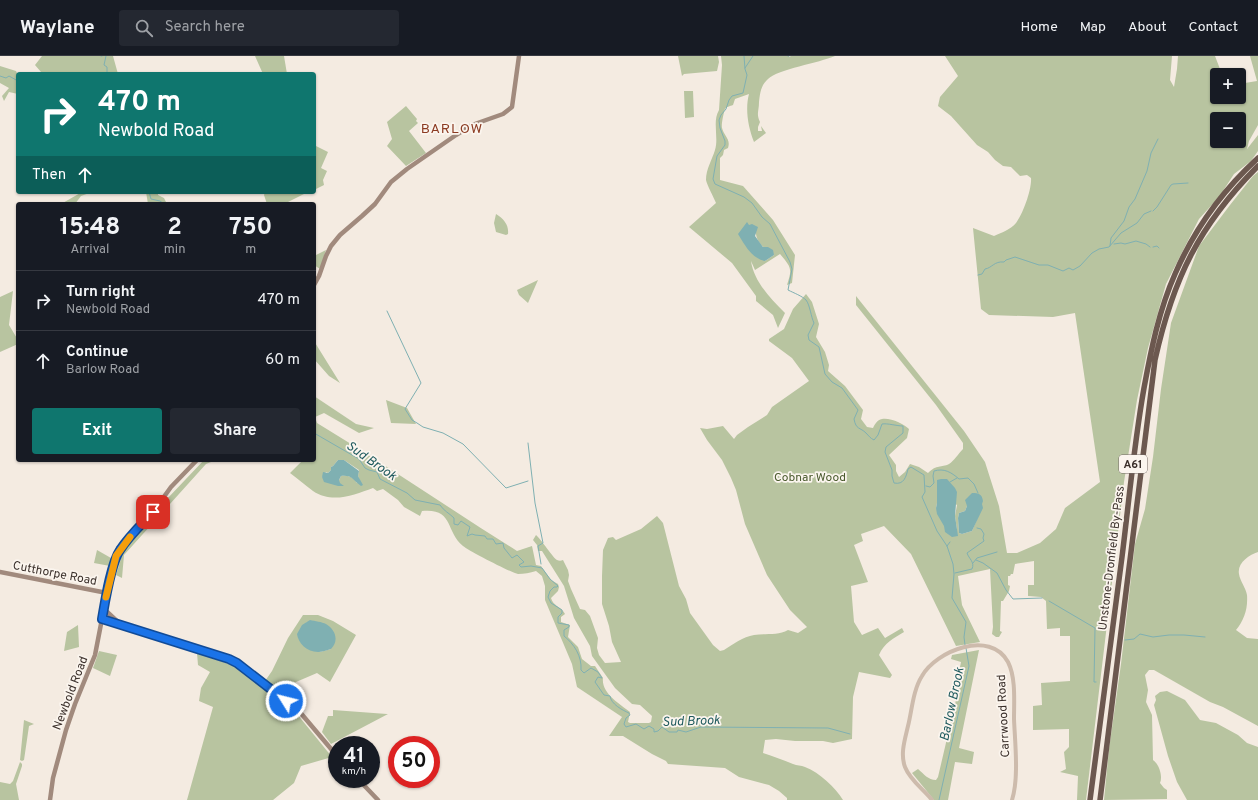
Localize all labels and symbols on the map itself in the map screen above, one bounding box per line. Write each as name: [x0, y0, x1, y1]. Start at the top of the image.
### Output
district label: BARLOW: [421, 121, 483, 138]
water label: Sud Brook: [343, 439, 399, 485]
road number: A61: [1119, 455, 1147, 473]
park label: Cobnar Wood: [774, 470, 846, 486]
street label: Unstone-Dronfield By-Pass: [1095, 485, 1129, 631]
pin: [136, 495, 170, 529]
street label: Cutthorpe Road: [11, 558, 98, 590]
street label: Newbold Road: [50, 654, 92, 732]
water label: Barlow Brook: [937, 666, 969, 743]
street label: Carrwood Road: [994, 674, 1014, 758]
position arrow: [265, 680, 307, 722]
water label: Sud Brook: [662, 713, 721, 731]
speed limit sign: 50: [388, 736, 440, 788]

